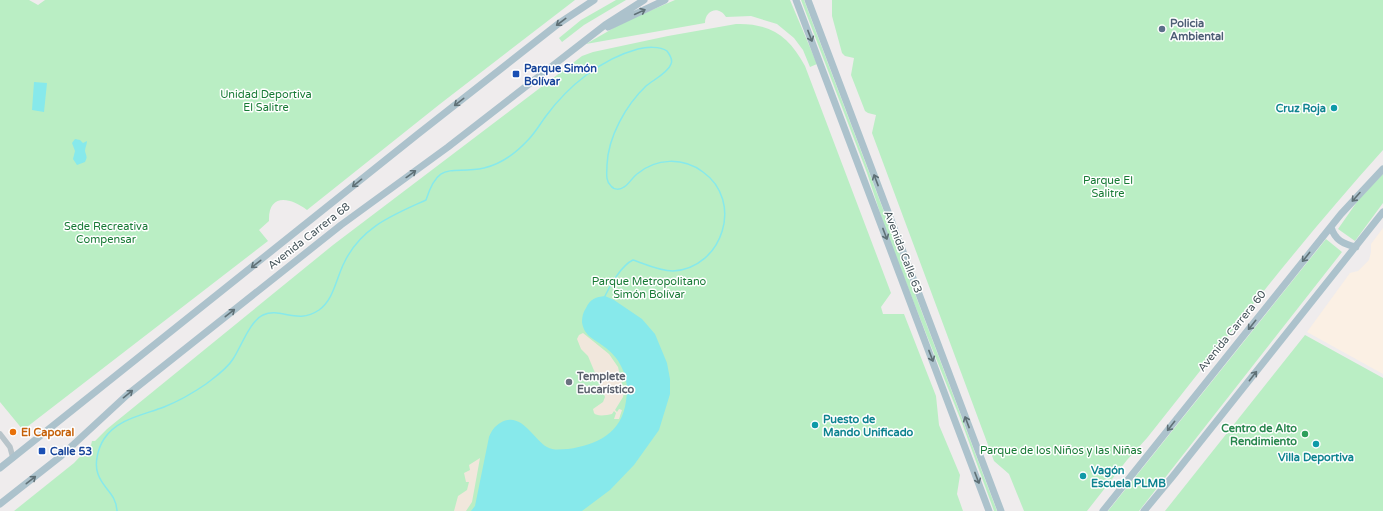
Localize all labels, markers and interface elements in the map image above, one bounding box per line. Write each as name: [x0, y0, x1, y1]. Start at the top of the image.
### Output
one-way arrow: [634, 8, 646, 15]
place label: Policia Ambiental: [1170, 17, 1224, 43]
one-way arrow: [556, 18, 567, 26]
marker: Policia Ambiental: [1157, 24, 1167, 34]
one-way arrow: [807, 30, 815, 42]
place label: Parque Simón Bolívar: [524, 62, 597, 88]
marker: Parque Simón Bolívar: [511, 69, 521, 79]
park label: Unidad Deportiva El Salitre: [220, 88, 312, 114]
one-way arrow: [454, 98, 465, 106]
place label: Cruz Roja: [1276, 102, 1326, 116]
marker: Cruz Roja: [1329, 103, 1339, 113]
one-way arrow: [405, 170, 416, 178]
one-way arrow: [872, 174, 880, 186]
park label: Parque El Salitre: [1083, 174, 1133, 200]
one-way arrow: [352, 179, 363, 187]
one-way arrow: [1352, 192, 1361, 202]
street label: Avenida Carrera 68: [265, 200, 353, 272]
street label: Avenida Calle 63: [881, 209, 925, 295]
park label: Sede Recreativa Compensar: [64, 220, 148, 246]
one-way arrow: [881, 228, 889, 240]
one-way arrow: [1302, 252, 1310, 263]
one-way arrow: [250, 260, 261, 269]
park label: Parque Metropolitano Simón Bolívar: [592, 275, 707, 301]
street label: Avenida Carrera 60: [1195, 288, 1269, 374]
one-way arrow: [224, 309, 235, 317]
one-way arrow: [1247, 319, 1256, 330]
one-way arrow: [927, 350, 935, 362]
place label: Templete Eucarístico: [576, 370, 635, 396]
one-way arrow: [1249, 370, 1257, 381]
marker: Templete Eucarístico: [564, 377, 574, 387]
one-way arrow: [123, 390, 134, 399]
place label: Puesto de Mando Unificado: [823, 413, 914, 439]
one-way arrow: [963, 417, 971, 429]
marker: Puesto de Mando Unificado: [810, 420, 820, 430]
one-way arrow: [1166, 421, 1175, 432]
place label: Centro de Alto Rendimiento: [1221, 422, 1297, 448]
place label: El Caporal: [21, 426, 74, 440]
marker: El Caporal: [8, 427, 18, 437]
marker: Centro de Alto Rendimiento: [1300, 429, 1310, 439]
marker: Villa Deportiva: [1311, 439, 1321, 449]
park label: Parque de los Niños y las Niñas: [980, 444, 1142, 457]
place label: Calle 53: [50, 445, 92, 458]
marker: Calle 53: [37, 446, 47, 456]
place label: Villa Deportiva: [1278, 451, 1354, 465]
place label: Vagón Escuela PLMB: [1091, 464, 1166, 490]
one-way arrow: [973, 471, 981, 483]
marker: Vagón Escuela PLMB: [1078, 471, 1088, 481]
one-way arrow: [25, 475, 36, 484]

